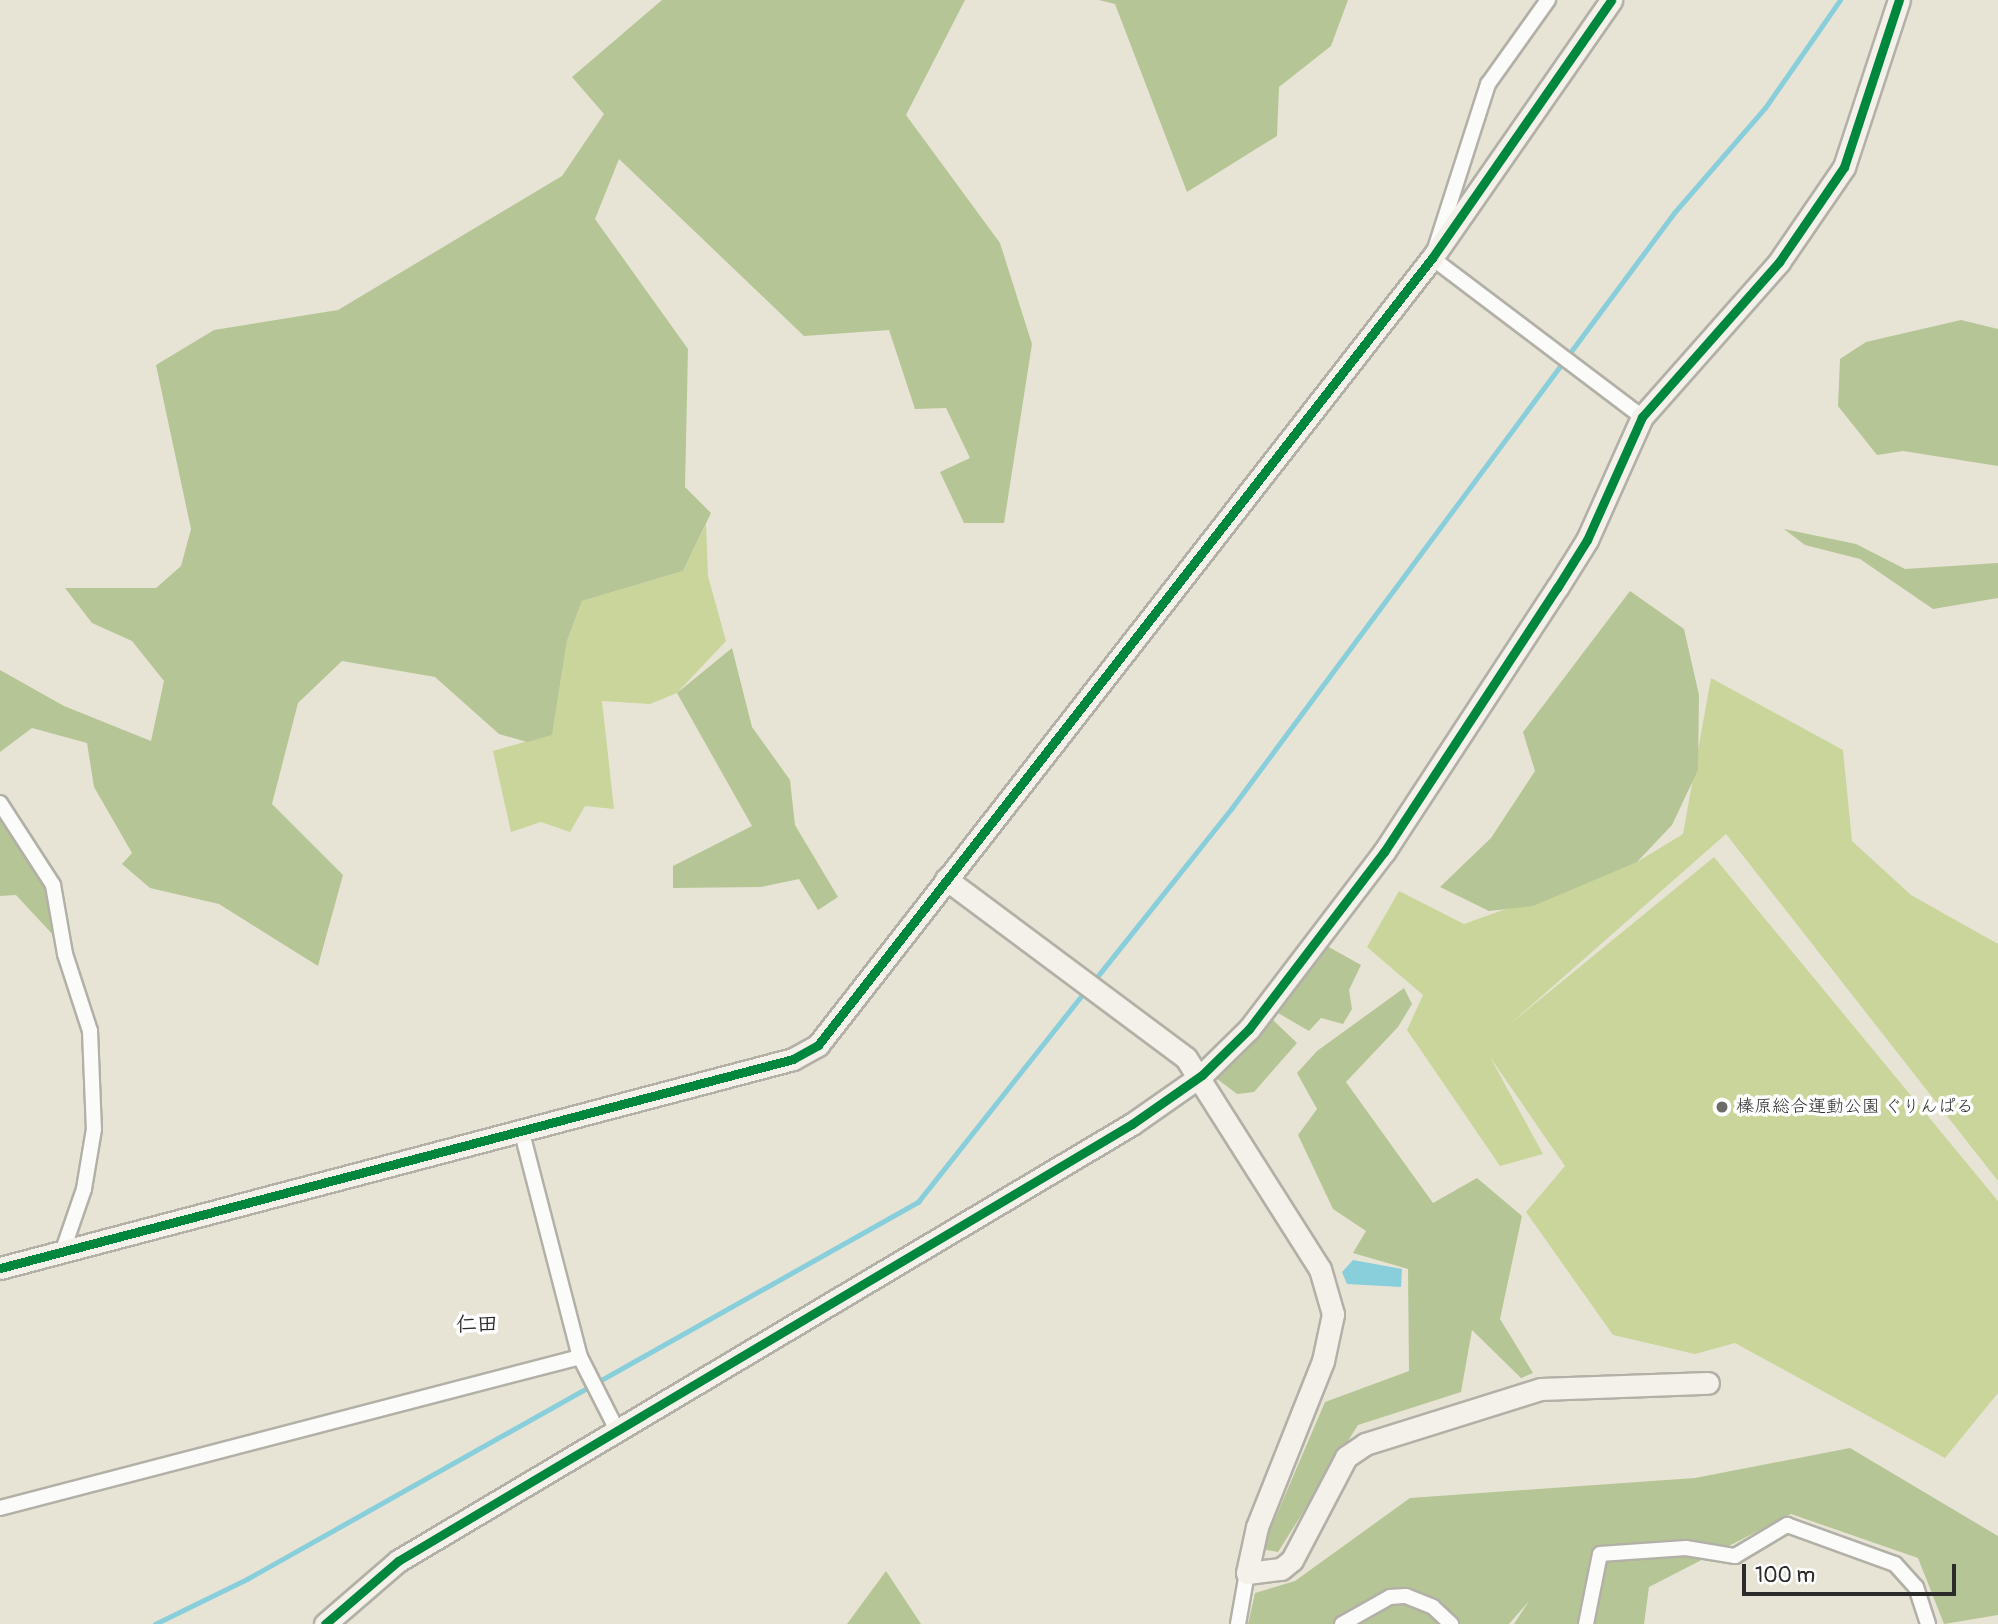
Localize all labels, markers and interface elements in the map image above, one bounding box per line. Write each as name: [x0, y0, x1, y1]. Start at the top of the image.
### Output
place label: 榛原総合運動公園 ぐりんぱる: [1736, 1096, 1974, 1118]
marker: 榛原総合運動公園 ぐりんぱる: [1714, 1099, 1730, 1115]
district label: 仁田: [456, 1312, 498, 1338]
scale bar: [1746, 1550, 1960, 1594]
text: 100 m: [1755, 1562, 1815, 1589]

